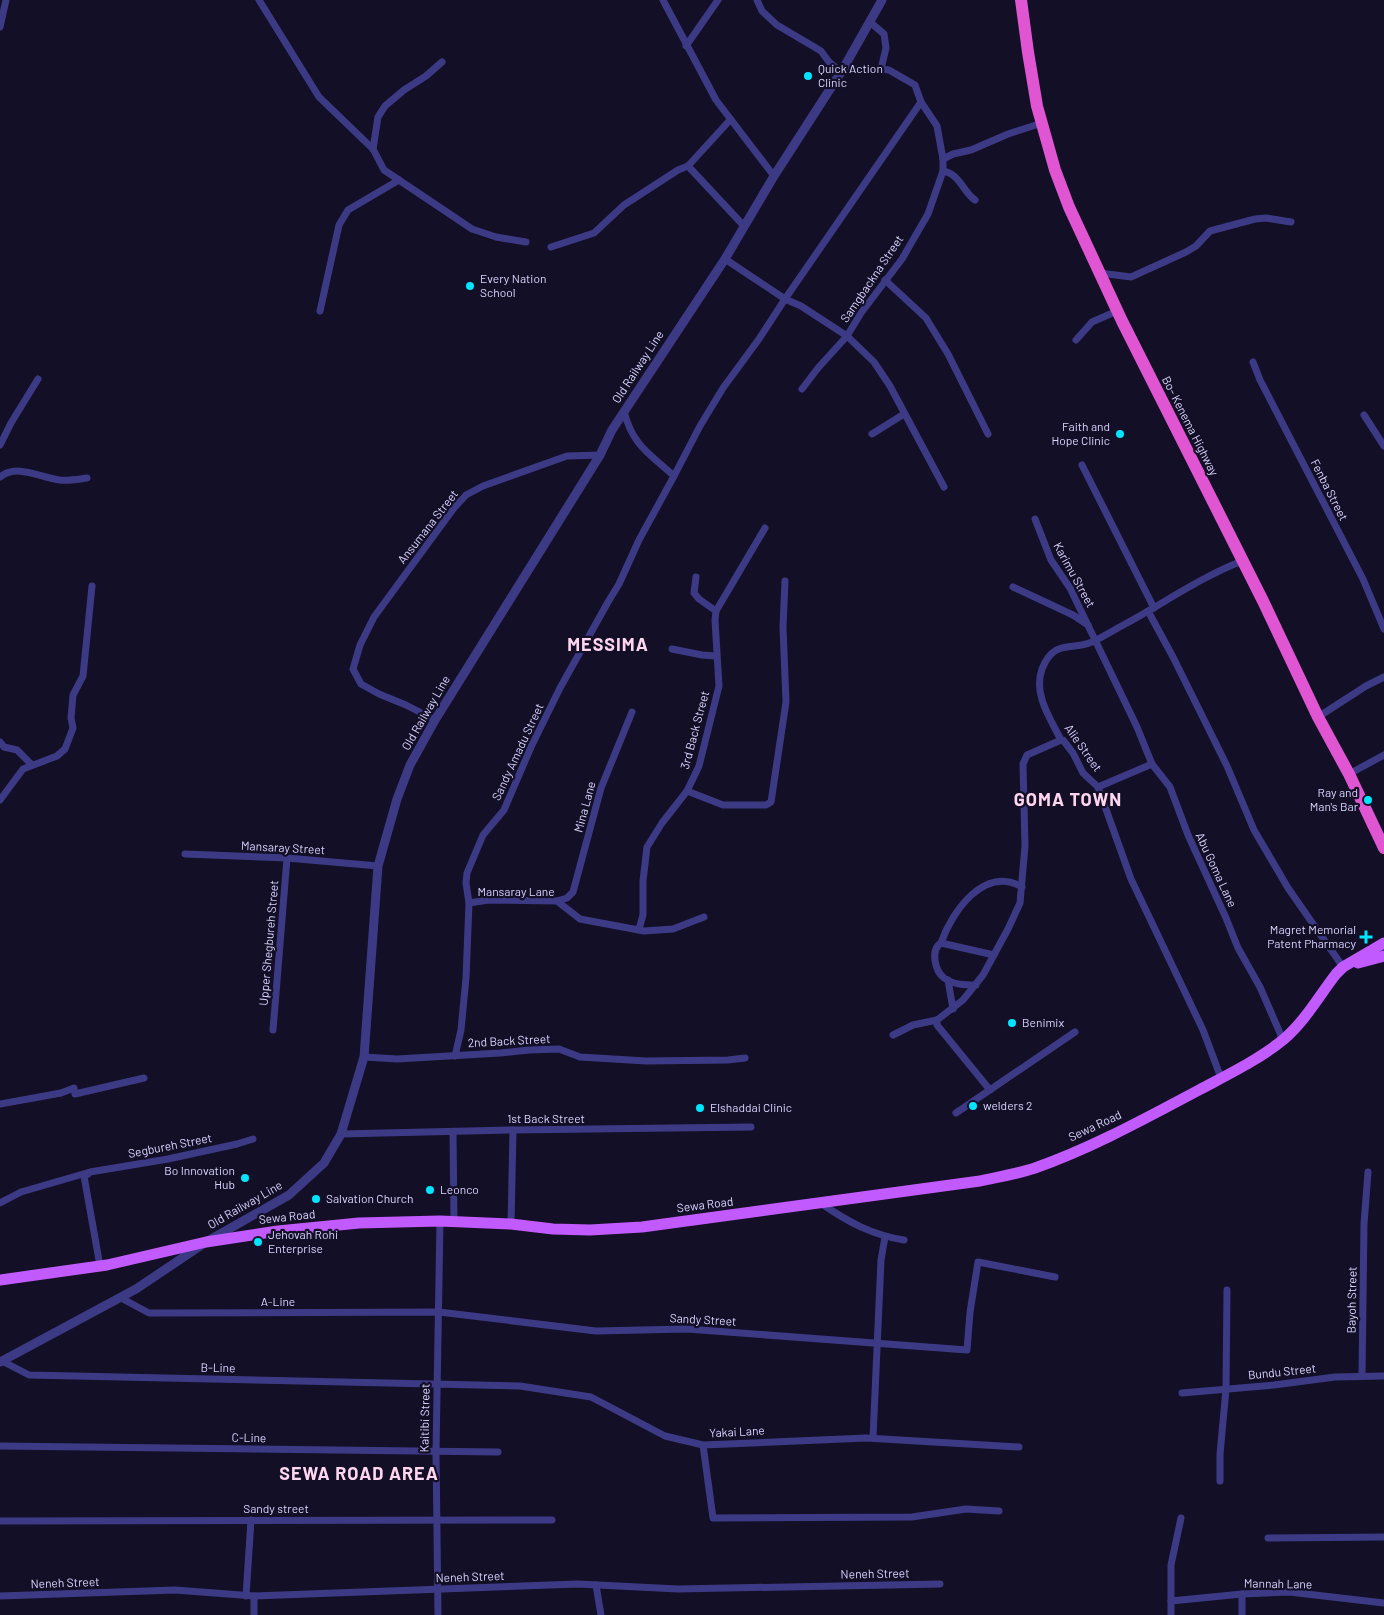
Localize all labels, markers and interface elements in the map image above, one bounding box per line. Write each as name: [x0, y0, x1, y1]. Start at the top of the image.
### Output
place label: Quick Action Clinic: [818, 61, 883, 89]
marker: Quick Action Clinic: [802, 70, 814, 82]
street label: Samgbackna Street: [837, 232, 906, 325]
place label: Every Nation School: [480, 271, 546, 299]
marker: Every Nation School: [464, 280, 476, 292]
street label: Old Railway Line: [609, 328, 666, 405]
street label: Bo- Kenema Highway: [1160, 373, 1222, 478]
place label: Faith and Hope Clinic: [1051, 419, 1110, 447]
marker: Faith and Hope Clinic: [1114, 428, 1126, 440]
street label: Fenba Street: [1308, 456, 1351, 523]
street label: Ansumana Street: [394, 487, 460, 566]
street label: Karimu Street: [1051, 539, 1099, 610]
district label: MESSIMA: [567, 633, 649, 655]
street label: Old Railway Line: [398, 673, 452, 752]
street label: 3rd Back Street: [677, 689, 711, 770]
street label: Sandy Amadu Street: [488, 701, 546, 802]
street label: Alie Street: [1062, 721, 1105, 774]
street label: Mina Lane: [570, 780, 598, 834]
place label: Ray and Man's Bar: [1310, 785, 1359, 813]
district label: GOMA TOWN: [1014, 788, 1122, 810]
marker: Ray and Man's Bar: [1362, 794, 1374, 806]
street label: Abu Goma Lane: [1193, 830, 1240, 909]
street label: Mansaray Street: [241, 838, 325, 856]
street label: Upper Shegbureh Street: [256, 880, 280, 1006]
street label: Mansaray Lane: [477, 884, 555, 898]
place label: Magret Memorial Patent Pharmacy: [1267, 922, 1356, 950]
marker: Magret Memorial Patent Pharmacy: [1360, 931, 1372, 943]
place label: Benimix: [1022, 1015, 1064, 1029]
marker: Benimix: [1006, 1017, 1018, 1029]
street label: 2nd Back Street: [467, 1031, 551, 1049]
place label: welders 2: [983, 1098, 1033, 1112]
place label: Elshaddai Clinic: [710, 1100, 792, 1114]
marker: welders 2: [967, 1100, 979, 1112]
marker: Elshaddai Clinic: [694, 1102, 706, 1114]
street label: Sewa Road: [1066, 1107, 1123, 1143]
street label: 1st Back Street: [507, 1111, 585, 1125]
street label: Segbureh Street: [127, 1130, 213, 1160]
place label: Bo Innovation Hub: [164, 1163, 235, 1191]
marker: Bo Innovation Hub: [239, 1172, 251, 1184]
street label: Old Railway Line: [205, 1177, 284, 1231]
place label: Leonco: [440, 1182, 479, 1196]
marker: Leonco: [424, 1184, 436, 1196]
place label: Salvation Church: [326, 1191, 414, 1205]
marker: Salvation Church: [310, 1193, 322, 1205]
street label: Sewa Road: [676, 1194, 734, 1214]
street label: Sewa Road: [258, 1206, 316, 1226]
place label: Jehovah Rohi Enterprise: [268, 1227, 338, 1255]
marker: Jehovah Rohi Enterprise: [252, 1236, 264, 1248]
street label: Bayoh Street: [1343, 1266, 1359, 1334]
street label: A-Line: [261, 1294, 295, 1308]
street label: Sandy Street: [669, 1310, 737, 1328]
street label: B-Line: [200, 1360, 236, 1374]
street label: Bundu Street: [1247, 1360, 1317, 1382]
street label: Kaitibi Street: [416, 1383, 432, 1452]
street label: Yakai Lane: [709, 1423, 765, 1439]
street label: C-Line: [232, 1430, 266, 1444]
district label: SEWA ROAD AREA: [279, 1462, 439, 1484]
street label: Sandy street: [243, 1501, 309, 1515]
street label: Neneh Street: [840, 1565, 910, 1581]
street label: Neneh Street: [435, 1568, 505, 1584]
street label: Neneh Street: [30, 1574, 100, 1590]
street label: Mannah Lane: [1244, 1575, 1312, 1591]

